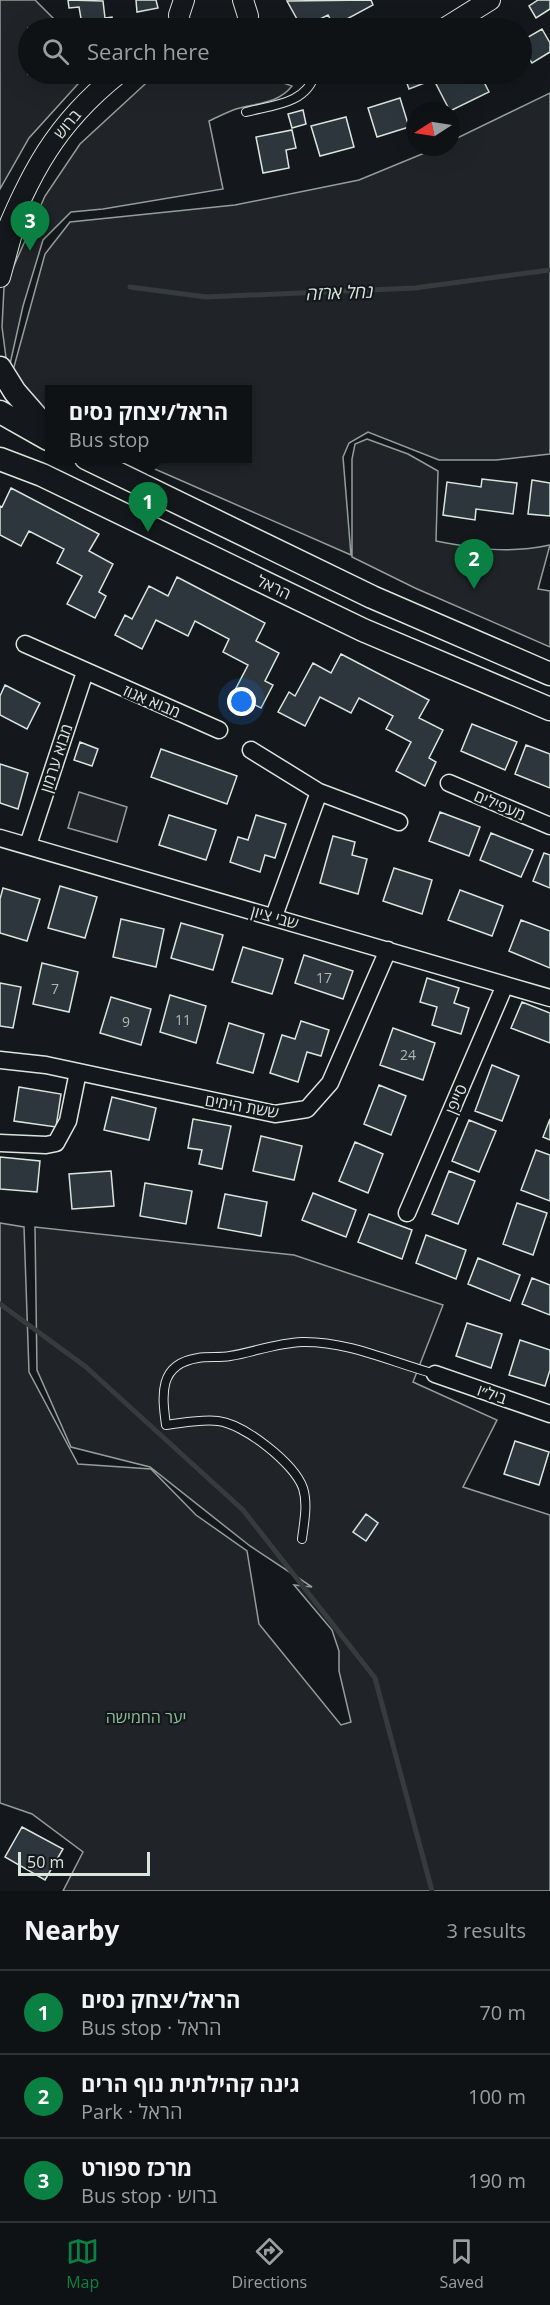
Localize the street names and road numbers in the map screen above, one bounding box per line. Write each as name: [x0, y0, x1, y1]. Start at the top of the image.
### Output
street label: ברוש: [48, 104, 86, 143]
street label: הראל: [253, 570, 295, 604]
street label: מבוא אגוז: [120, 679, 184, 723]
street label: מבוא ערמון: [35, 721, 77, 795]
street label: מעפילים: [471, 784, 529, 826]
street label: שבי ציון: [249, 900, 301, 934]
street label: סייפן: [440, 1081, 472, 1117]
street label: ששת הימים: [203, 1089, 281, 1123]
street label: ביל״ו: [474, 1379, 510, 1409]

